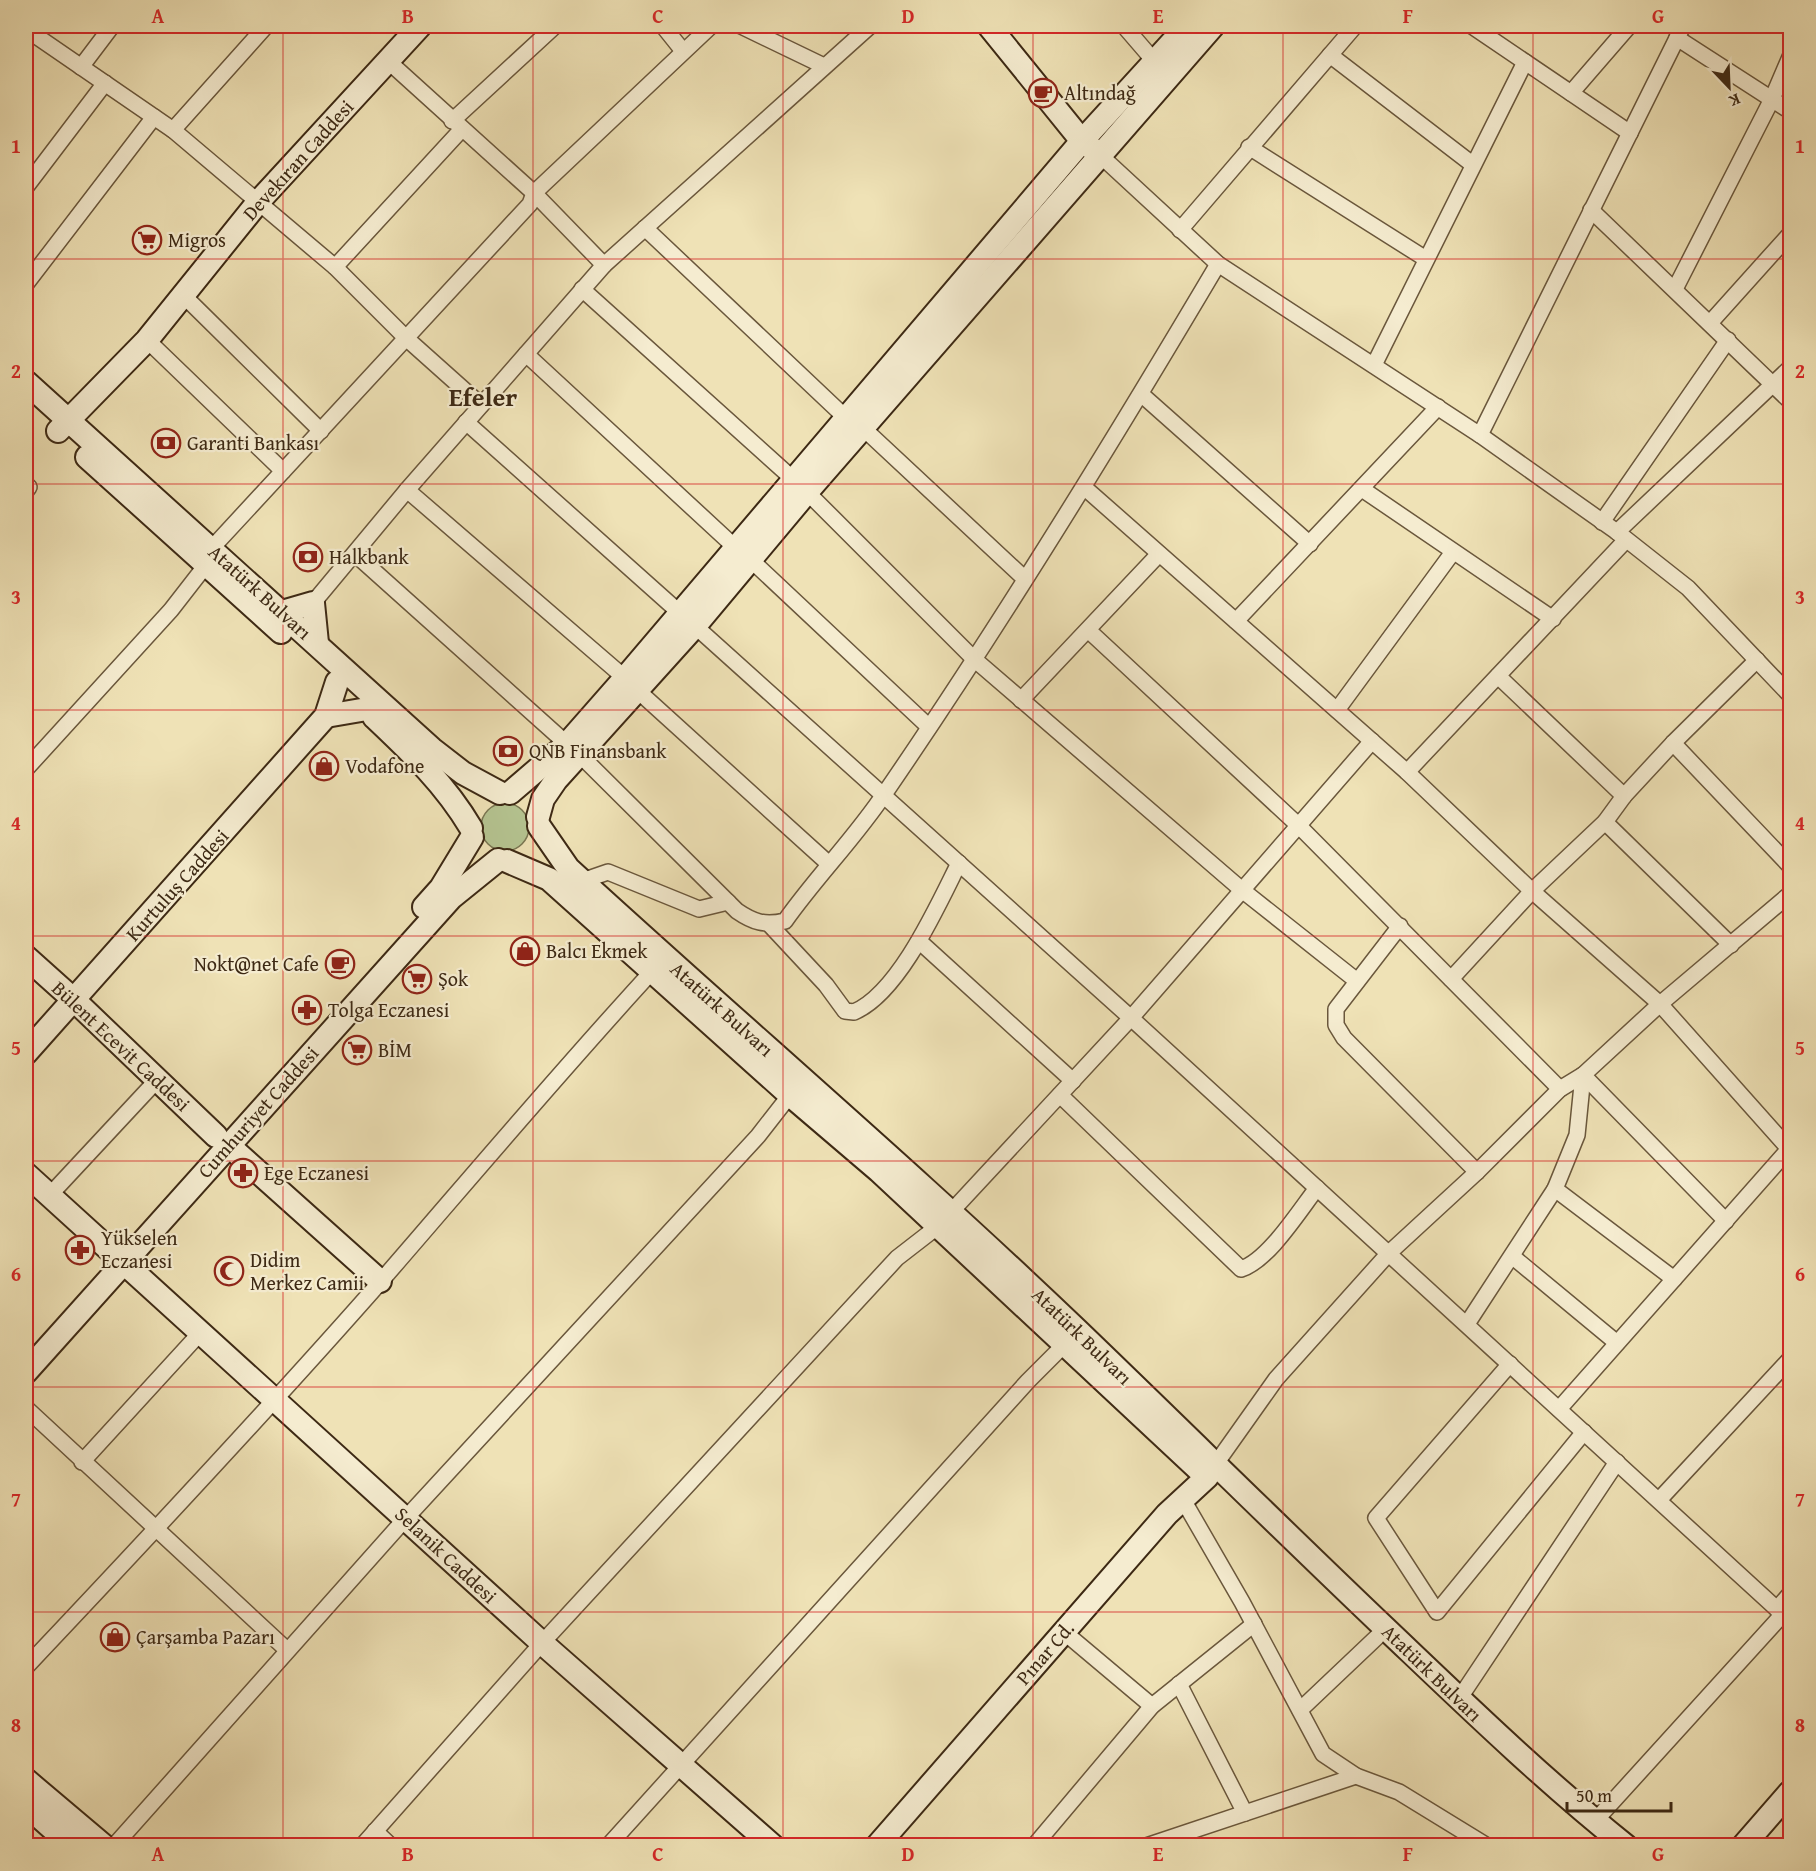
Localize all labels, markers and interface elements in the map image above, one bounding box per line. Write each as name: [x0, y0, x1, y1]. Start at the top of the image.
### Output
text: A: [152, 1, 165, 30]
text: B: [402, 1, 414, 30]
text: C: [652, 1, 664, 30]
text: D: [901, 1, 915, 30]
text: E: [1153, 1, 1164, 30]
text: F: [1403, 1, 1413, 30]
text: G: [1652, 1, 1664, 30]
north arrow: [1699, 57, 1759, 117]
cafe icon: Altındağ: [1027, 77, 1059, 109]
place label: Altındağ: [1064, 78, 1136, 107]
text: K: [1725, 88, 1744, 114]
street label: Devekıran Caddesi: [235, 92, 360, 227]
text: 1: [11, 131, 21, 160]
text: 1: [1795, 131, 1805, 160]
supermarket icon: Migros: [131, 224, 163, 256]
place label: Migros: [168, 225, 226, 254]
text: 2: [11, 356, 21, 385]
text: 2: [1795, 356, 1805, 385]
district label: Efeler: [449, 377, 517, 416]
bank icon: Garanti Bankası: [150, 427, 182, 459]
place label: Garanti Bankası: [187, 428, 320, 457]
street label: Atatürk Bulvarı: [202, 537, 319, 646]
bank icon: Halkbank: [292, 541, 324, 573]
place label: Halkbank: [329, 542, 410, 571]
text: 3: [11, 582, 21, 611]
text: 3: [1795, 582, 1805, 611]
bank icon: QNB Finansbank: [492, 735, 524, 767]
place label: QNB Finansbank: [529, 736, 667, 765]
shop icon: Vodafone: [308, 750, 340, 782]
place label: Vodafone: [345, 751, 424, 780]
text: 4: [11, 808, 21, 837]
text: 4: [1795, 808, 1805, 837]
street label: Kurtuluş Caddesi: [118, 822, 235, 947]
shop icon: Balcı Ekmek: [509, 935, 541, 967]
place label: Balcı Ekmek: [546, 936, 648, 965]
cafe icon: Nokt@net Cafe: [324, 948, 356, 980]
place label: Nokt@net Cafe: [194, 949, 319, 978]
street label: Atatürk Bulvarı: [664, 954, 781, 1063]
supermarket icon: Şok: [401, 963, 433, 995]
place label: Şok: [438, 964, 469, 993]
street label: Bülent Ecevit Caddesi: [46, 974, 197, 1118]
pharmacy icon: Tolga Eczanesi: [291, 994, 323, 1026]
place label: Tolga Eczanesi: [328, 995, 450, 1024]
text: 5: [11, 1033, 21, 1062]
text: 5: [1795, 1033, 1805, 1062]
supermarket icon: BİM: [341, 1034, 373, 1066]
place label: BİM: [378, 1035, 412, 1064]
street label: Cumhuriyet Caddesi: [190, 1039, 325, 1184]
pharmacy icon: Ege Eczanesi: [227, 1157, 259, 1189]
place label: Ege Eczanesi: [264, 1158, 370, 1187]
place label: Yükselen Eczanesi: [101, 1223, 178, 1275]
pharmacy icon: Yükselen Eczanesi: [64, 1234, 96, 1266]
place label: Didim Merkez Camii: [250, 1245, 365, 1297]
mosque icon: Didim Merkez Camii: [213, 1255, 245, 1287]
text: 6: [11, 1259, 21, 1288]
text: 6: [1795, 1259, 1805, 1288]
street label: Atatürk Bulvarı: [1026, 1280, 1139, 1391]
text: 7: [11, 1484, 21, 1513]
text: 7: [1795, 1484, 1805, 1513]
street label: Selanik Caddesi: [389, 1500, 504, 1610]
street label: Pınar Cd.: [1009, 1614, 1081, 1691]
street label: Atatürk Bulvarı: [1376, 1617, 1489, 1728]
shop icon: Çarşamba Pazarı: [99, 1621, 131, 1653]
place label: Çarşamba Pazarı: [136, 1622, 275, 1651]
text: 8: [11, 1710, 21, 1739]
text: 8: [1795, 1710, 1805, 1739]
scale bar: [1567, 1775, 1670, 1813]
text: 50 m: [1576, 1782, 1612, 1809]
text: A: [152, 1839, 165, 1868]
text: B: [402, 1839, 414, 1868]
text: C: [652, 1839, 664, 1868]
text: D: [901, 1839, 915, 1868]
text: E: [1153, 1839, 1164, 1868]
text: F: [1403, 1839, 1413, 1868]
text: G: [1652, 1839, 1664, 1868]

